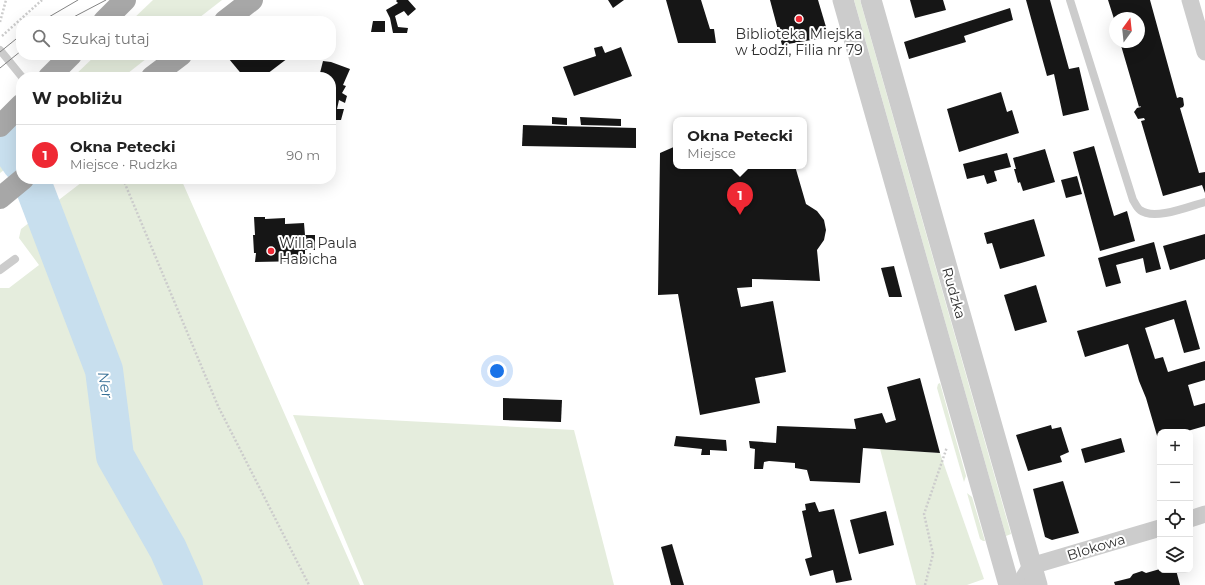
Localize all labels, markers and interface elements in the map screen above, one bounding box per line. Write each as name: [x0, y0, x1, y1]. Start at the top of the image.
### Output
north arrow: [1109, 12, 1145, 48]
marker: Biblioteka Miejska w Łodzi, Filia nr 79: [794, 14, 804, 24]
search box: [16, 16, 336, 60]
place label: Biblioteka Miejska w Łodzi, Filia nr 79: [735, 25, 863, 59]
icon: search: [30, 27, 52, 49]
text: Szukaj tutaj: [62, 29, 150, 48]
text: W pobliżu: [32, 88, 122, 108]
popup: [673, 117, 807, 169]
text: Okna Petecki: [687, 126, 793, 145]
text: Okna Petecki: [70, 137, 175, 156]
text: Miejsce: [687, 145, 736, 161]
text: 1: [42, 147, 48, 163]
text: 90 m: [286, 147, 320, 163]
text: Miejsce · Rudzka: [70, 156, 178, 172]
pin: 1: [727, 182, 753, 215]
place label: Willa Paula Habicha: [279, 234, 357, 268]
marker: Willa Paula Habicha: [266, 246, 276, 256]
street label: Rudzka: [938, 265, 970, 321]
your location: [487, 361, 507, 381]
water label: Ner: [94, 370, 117, 401]
map controls: [1157, 429, 1193, 573]
button: +: [1157, 429, 1193, 465]
button: −: [1157, 465, 1193, 501]
button: locate: [1157, 501, 1193, 537]
street label: Blokowa: [1065, 530, 1127, 564]
button: layers: [1157, 537, 1193, 573]

